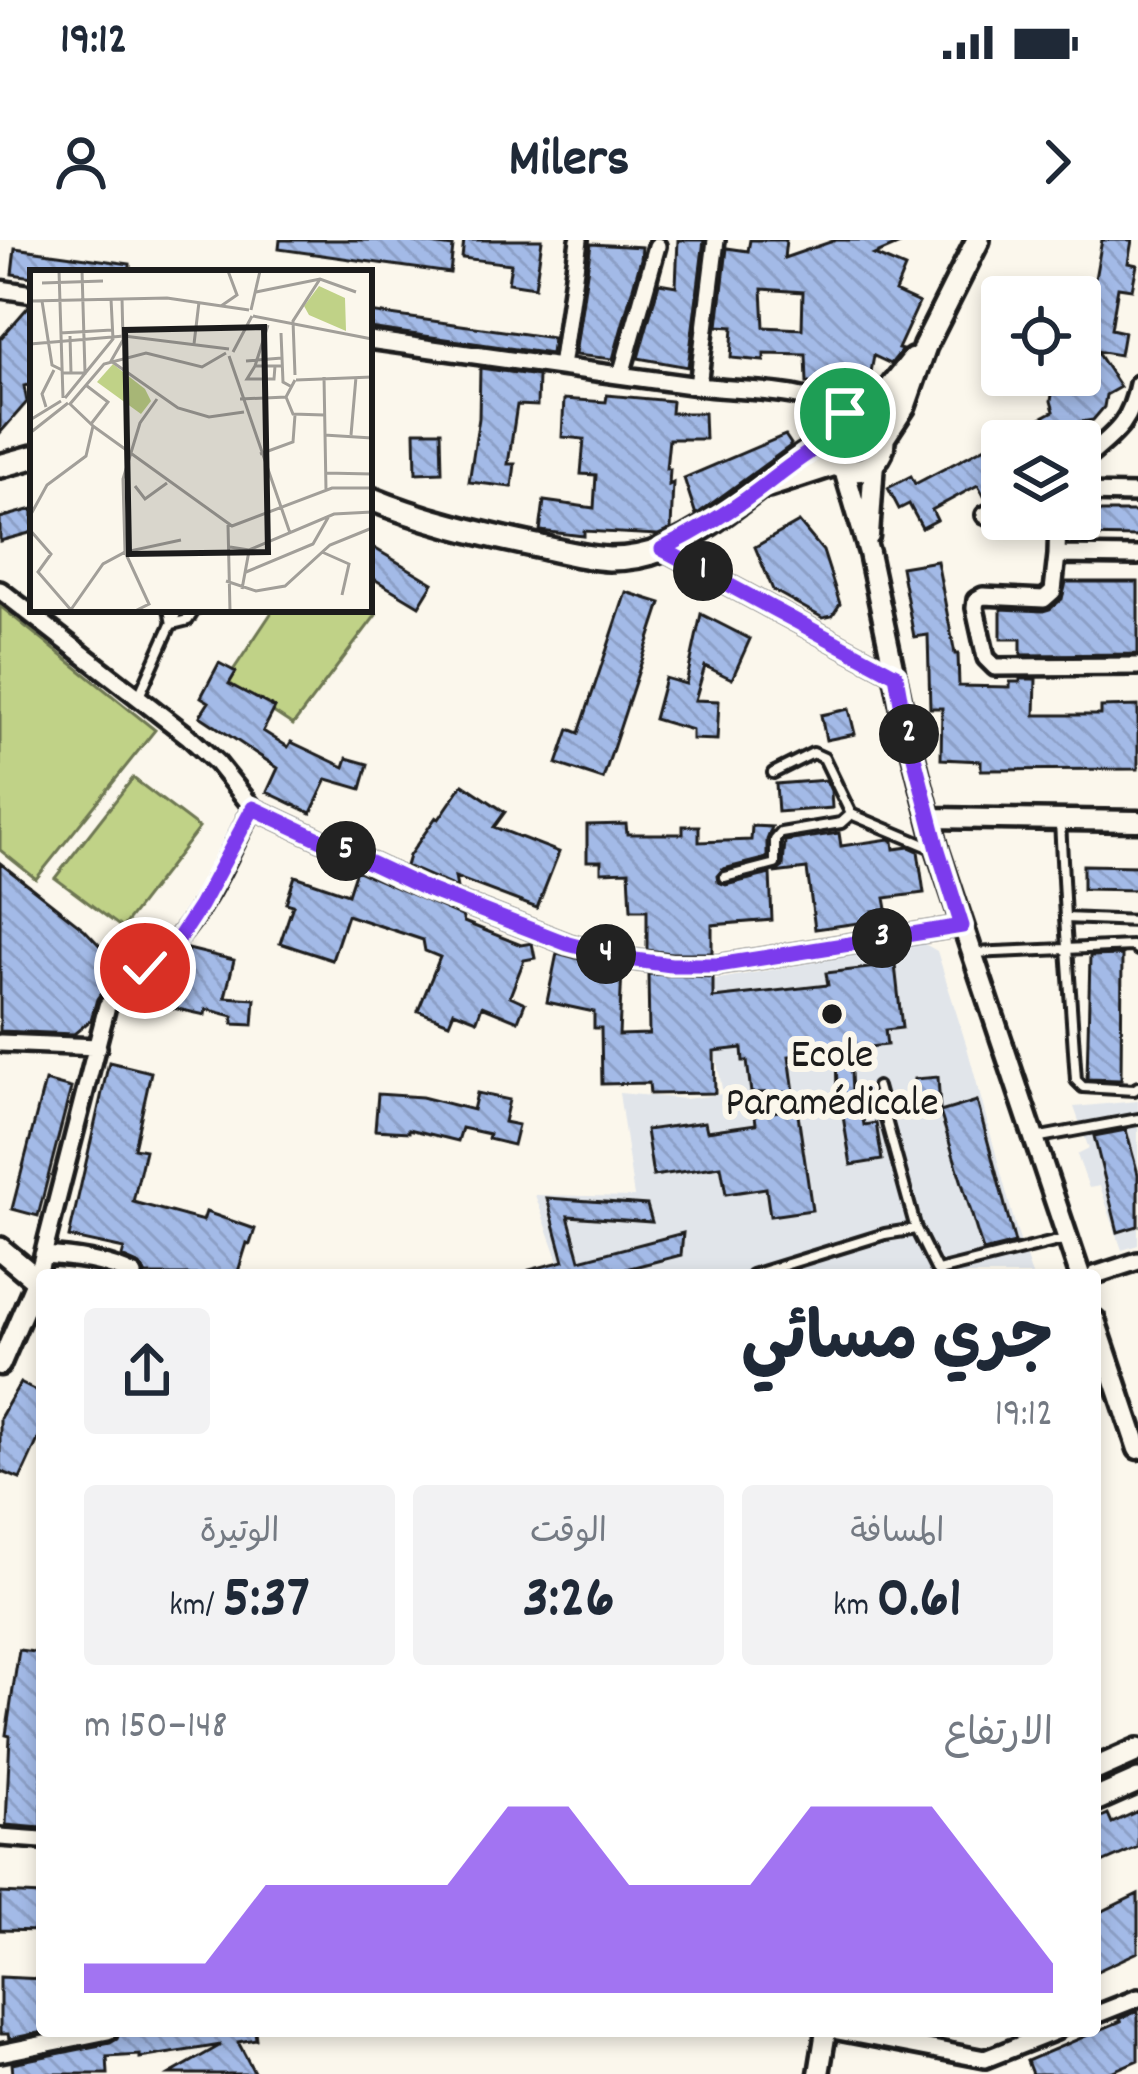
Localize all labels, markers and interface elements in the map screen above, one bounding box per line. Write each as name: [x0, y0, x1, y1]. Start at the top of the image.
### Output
text: 19:12: [60, 10, 127, 74]
text: Milers: [509, 124, 629, 201]
icon: person: [48, 129, 114, 195]
icon: forward: [1024, 129, 1090, 195]
inset map: [30, 270, 372, 612]
map controls: [981, 276, 1101, 540]
button: locate: [981, 276, 1101, 396]
pin: [794, 362, 896, 464]
icon: arrive: [812, 380, 878, 446]
button: layers: [981, 420, 1101, 540]
pin: 1: [673, 541, 733, 601]
text: 1: [699, 547, 707, 594]
pin: 2: [879, 704, 939, 764]
text: 2: [902, 710, 916, 757]
pin: 5: [316, 821, 376, 881]
text: 5: [338, 827, 354, 874]
pin: 3: [852, 908, 912, 968]
text: 3: [875, 914, 889, 961]
pin: [94, 917, 196, 1019]
pin: 4: [576, 924, 636, 984]
text: 4: [599, 930, 613, 977]
icon: check: [112, 935, 178, 1001]
marker: Ecole Paramédicale: [819, 1001, 845, 1027]
place label: Ecole Paramédicale: [725, 1028, 939, 1136]
text: جري مسائي: [741, 1297, 1053, 1391]
button: share: [84, 1308, 210, 1434]
text: 19:12: [995, 1389, 1053, 1444]
text: الوتيرة: [200, 1511, 279, 1558]
text: الوقت: [530, 1511, 607, 1558]
text: المسافة: [851, 1511, 944, 1558]
text: 5:37: [222, 1559, 310, 1645]
text: 3:26: [522, 1559, 615, 1645]
text: 0.61: [877, 1559, 962, 1645]
text: /km: [169, 1584, 222, 1631]
text: km: [833, 1584, 877, 1631]
text: 148–150 m: [84, 1701, 227, 1756]
text: الارتفاع: [944, 1709, 1053, 1764]

